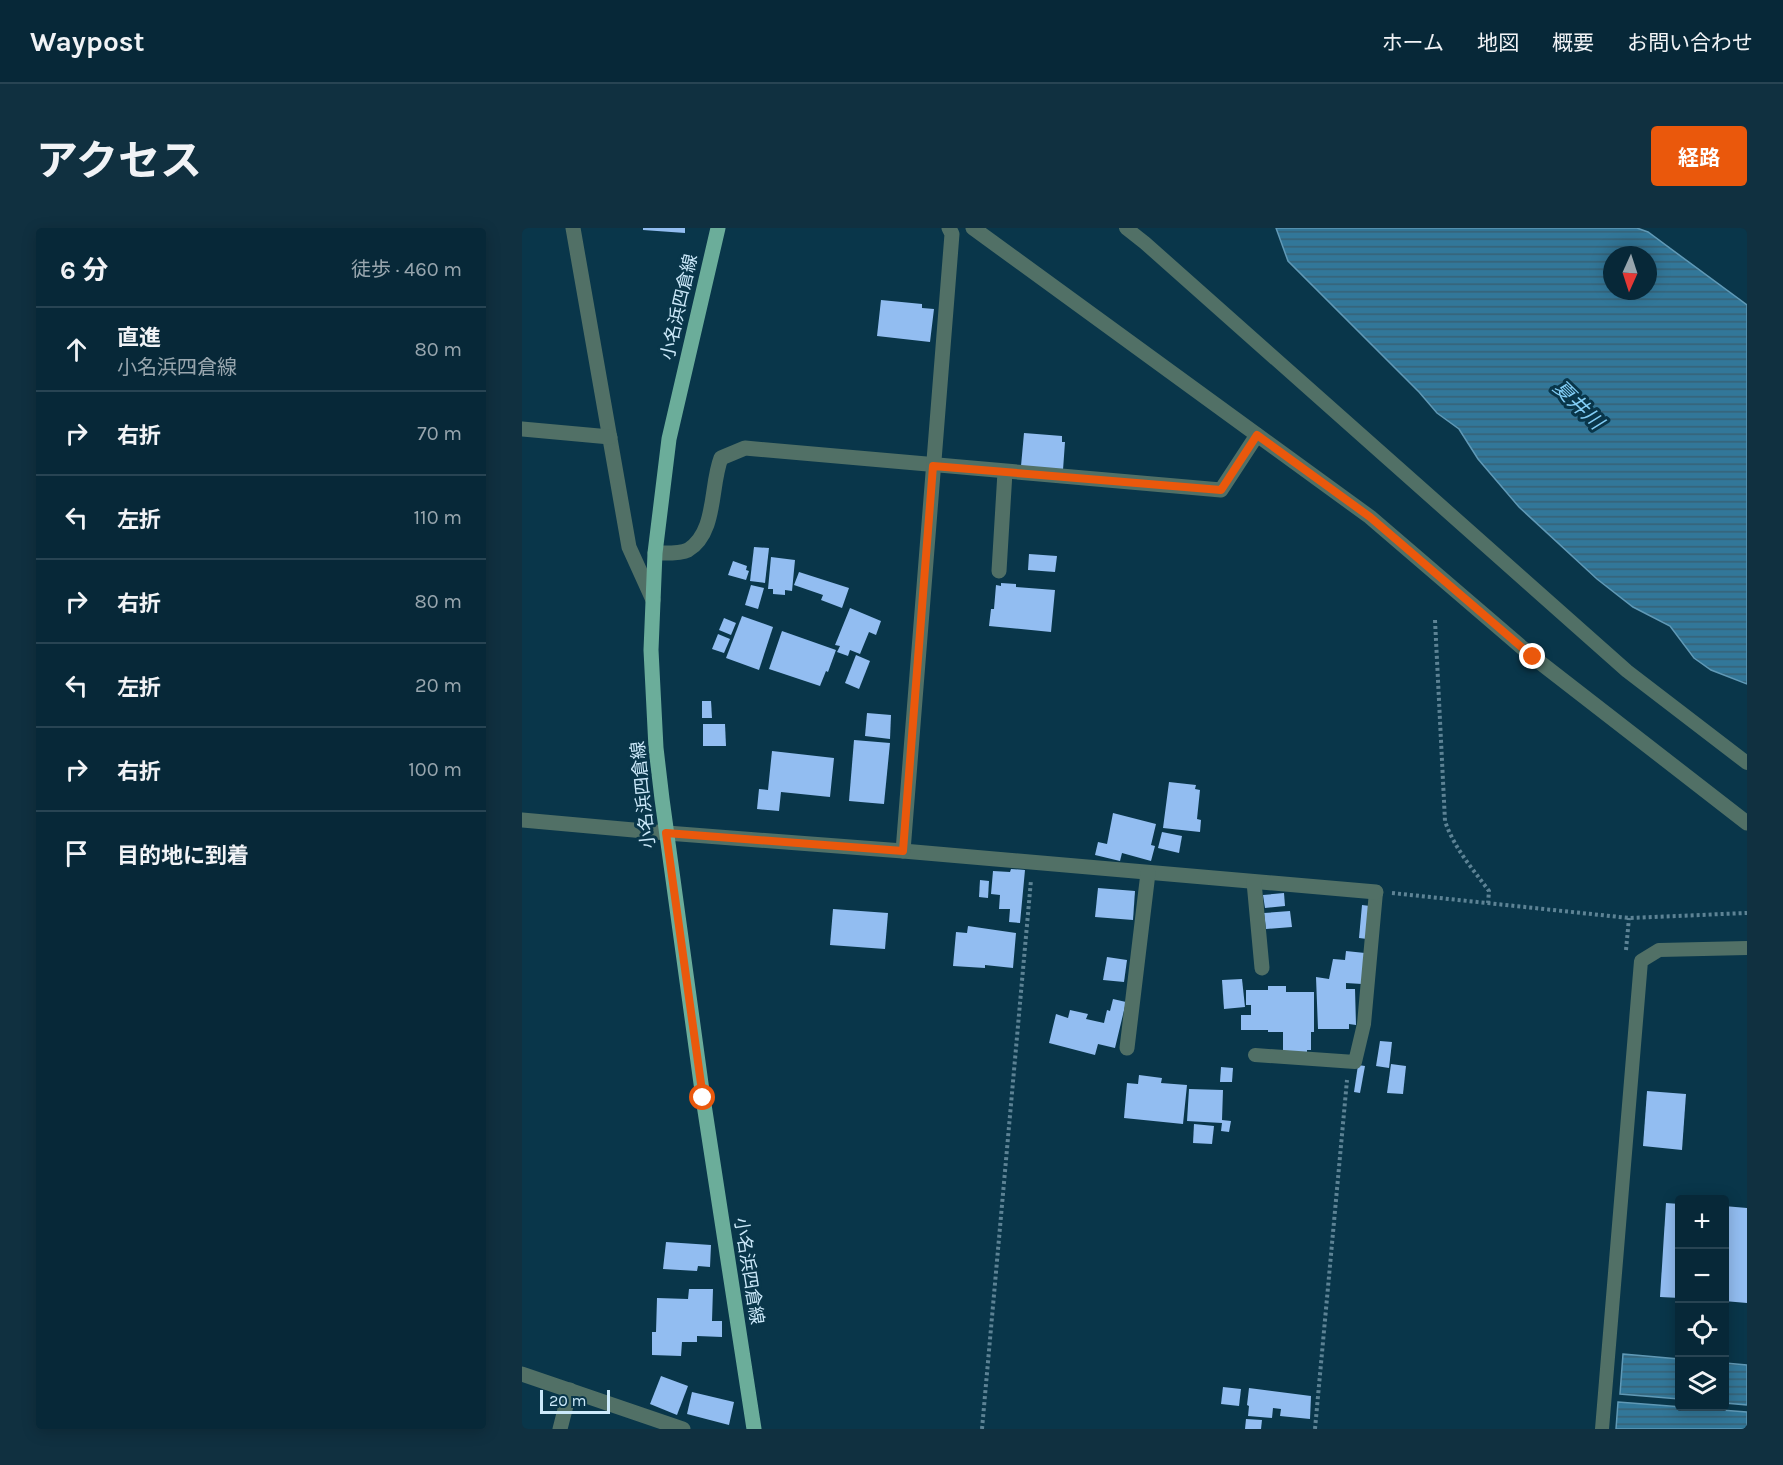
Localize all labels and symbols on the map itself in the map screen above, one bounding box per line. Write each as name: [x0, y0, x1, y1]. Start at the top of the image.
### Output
north arrow: [1603, 246, 1657, 300]
street label: 小名浜四倉線: [656, 252, 702, 362]
water label: 夏井川: [1548, 376, 1609, 436]
route end: [1519, 643, 1545, 669]
street label: 小名浜四倉線: [626, 740, 660, 850]
route start: [689, 1084, 715, 1110]
street label: 小名浜四倉線: [730, 1216, 768, 1326]
scale bar: [540, 1387, 610, 1414]

